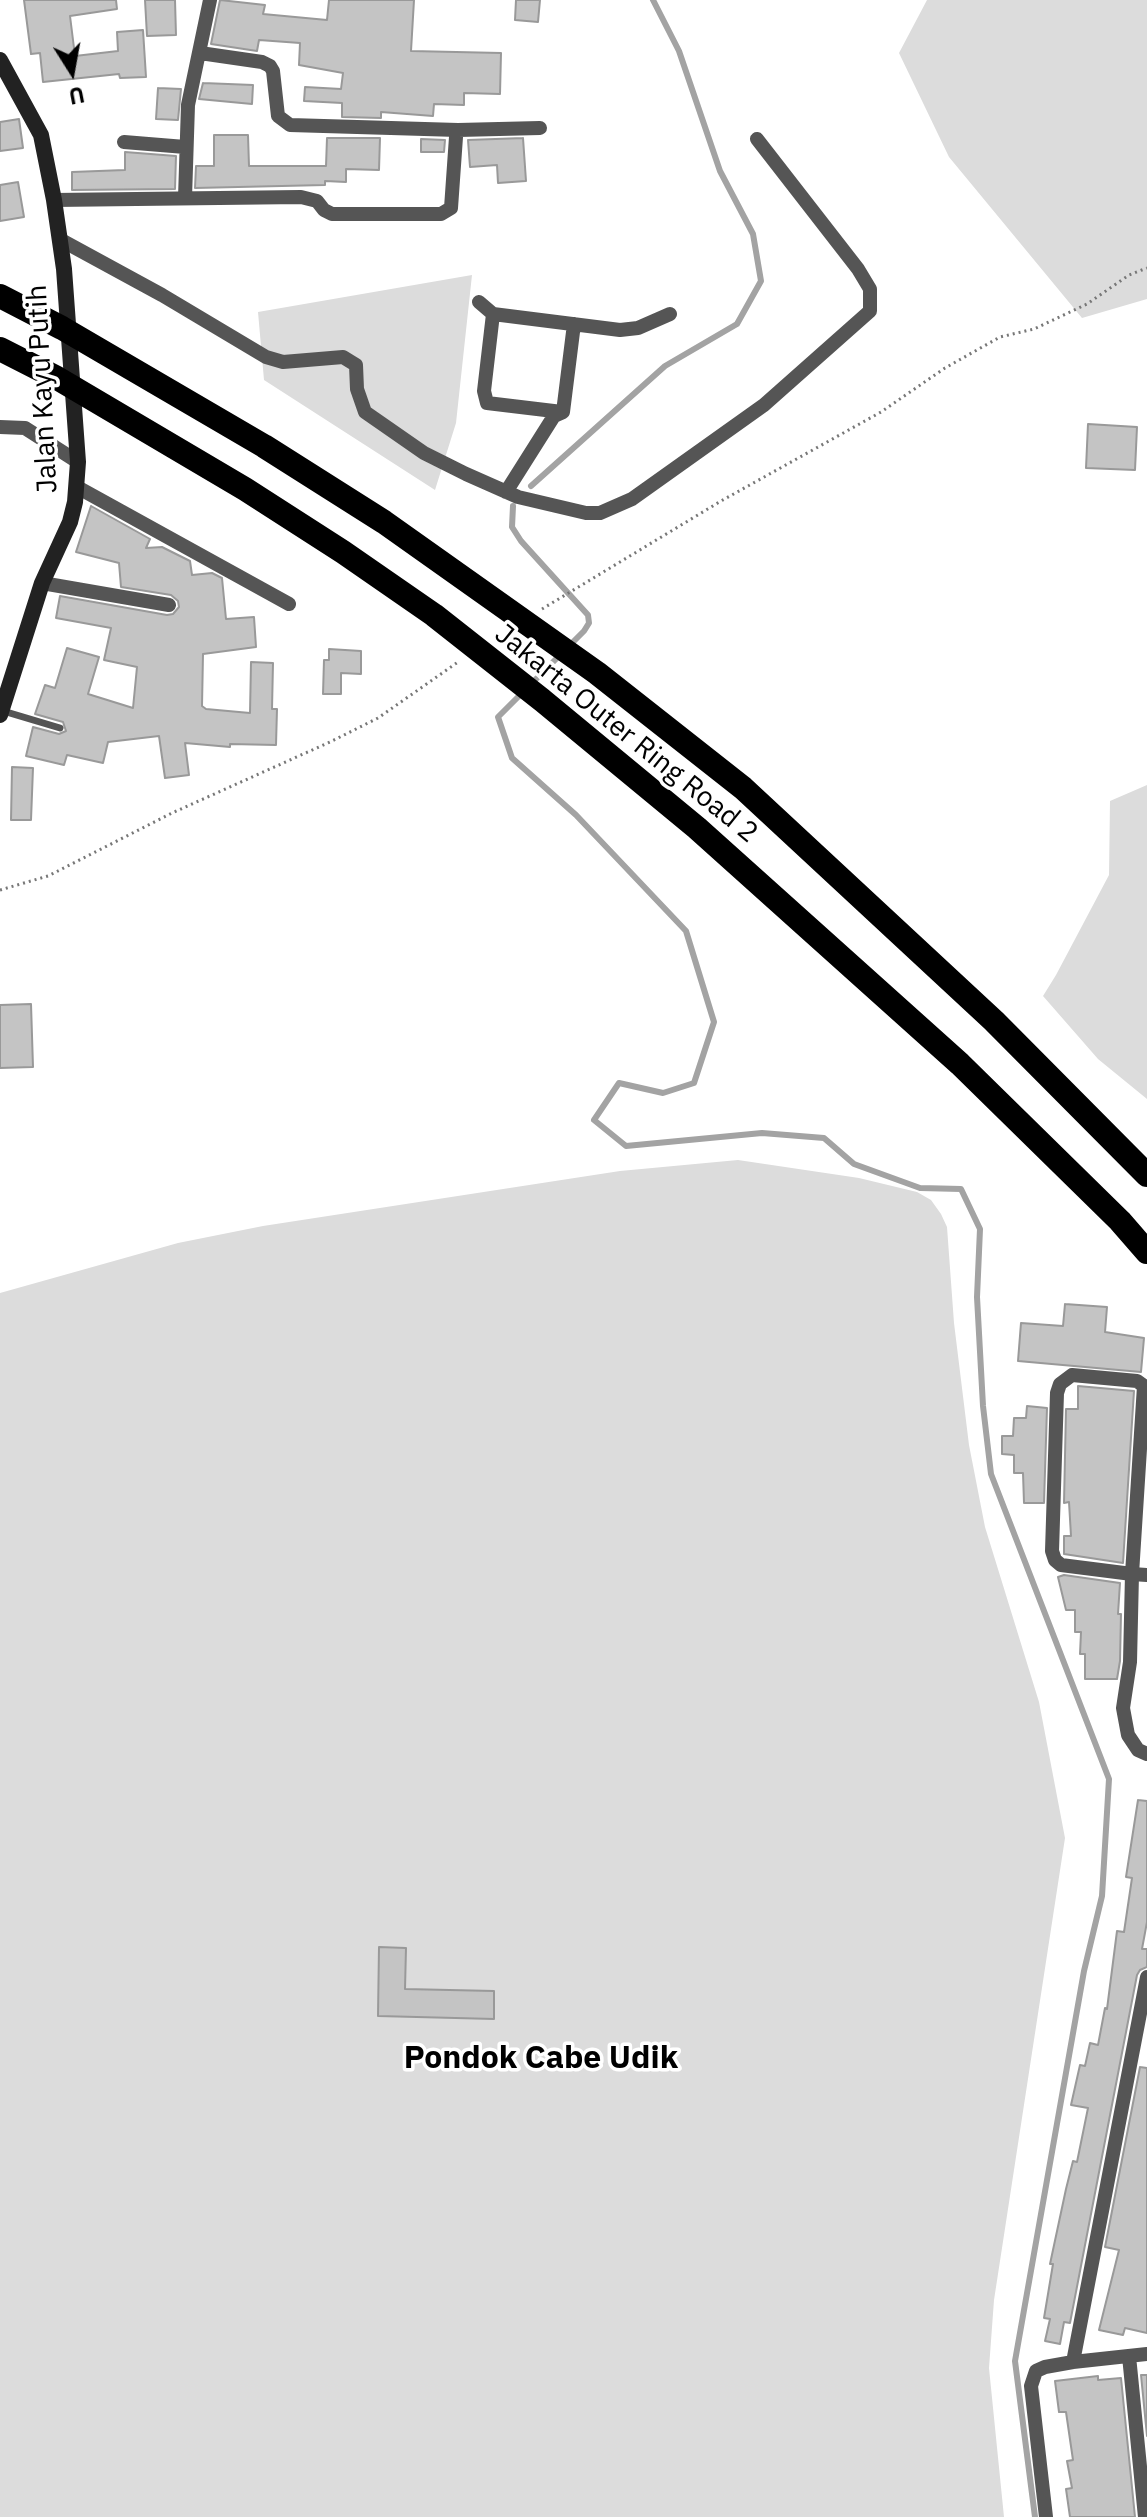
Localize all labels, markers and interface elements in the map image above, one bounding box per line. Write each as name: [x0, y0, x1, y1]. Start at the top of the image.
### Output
north arrow: [32, 32, 112, 112]
text: U: [66, 80, 87, 112]
street label: Jalan Kayu Putih: [21, 284, 65, 494]
street label: Jakarta Outer Ring Road 2: [488, 618, 764, 850]
district label: Pondok Cabe Udik: [404, 2040, 678, 2078]

